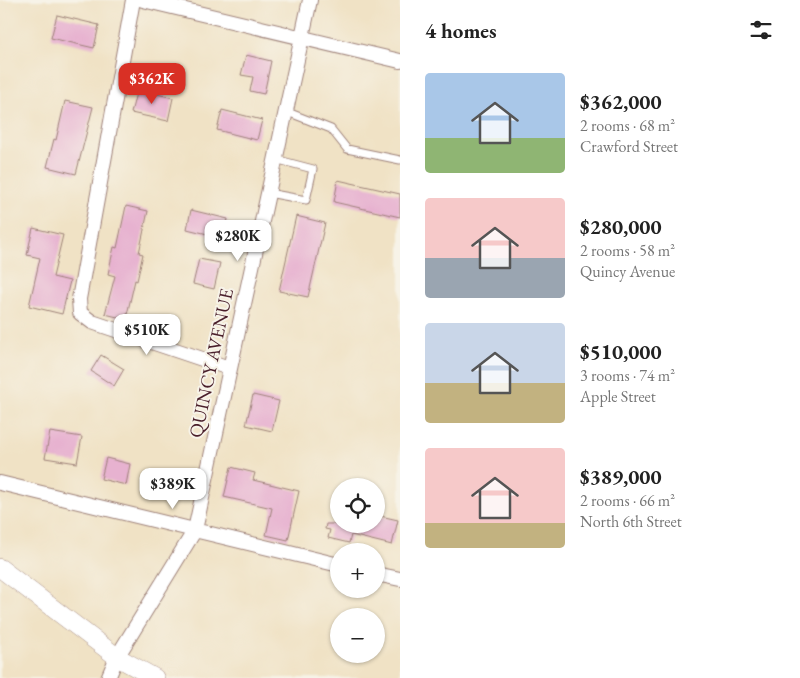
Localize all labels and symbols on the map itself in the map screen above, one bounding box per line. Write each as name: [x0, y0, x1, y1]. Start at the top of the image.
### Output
pin: $362K: [117, 62, 187, 105]
pin: $280K: [203, 220, 273, 262]
street label: QUINCY AVENUE: [183, 286, 239, 440]
pin: $510K: [112, 314, 182, 356]
pin: $389K: [138, 468, 208, 510]

